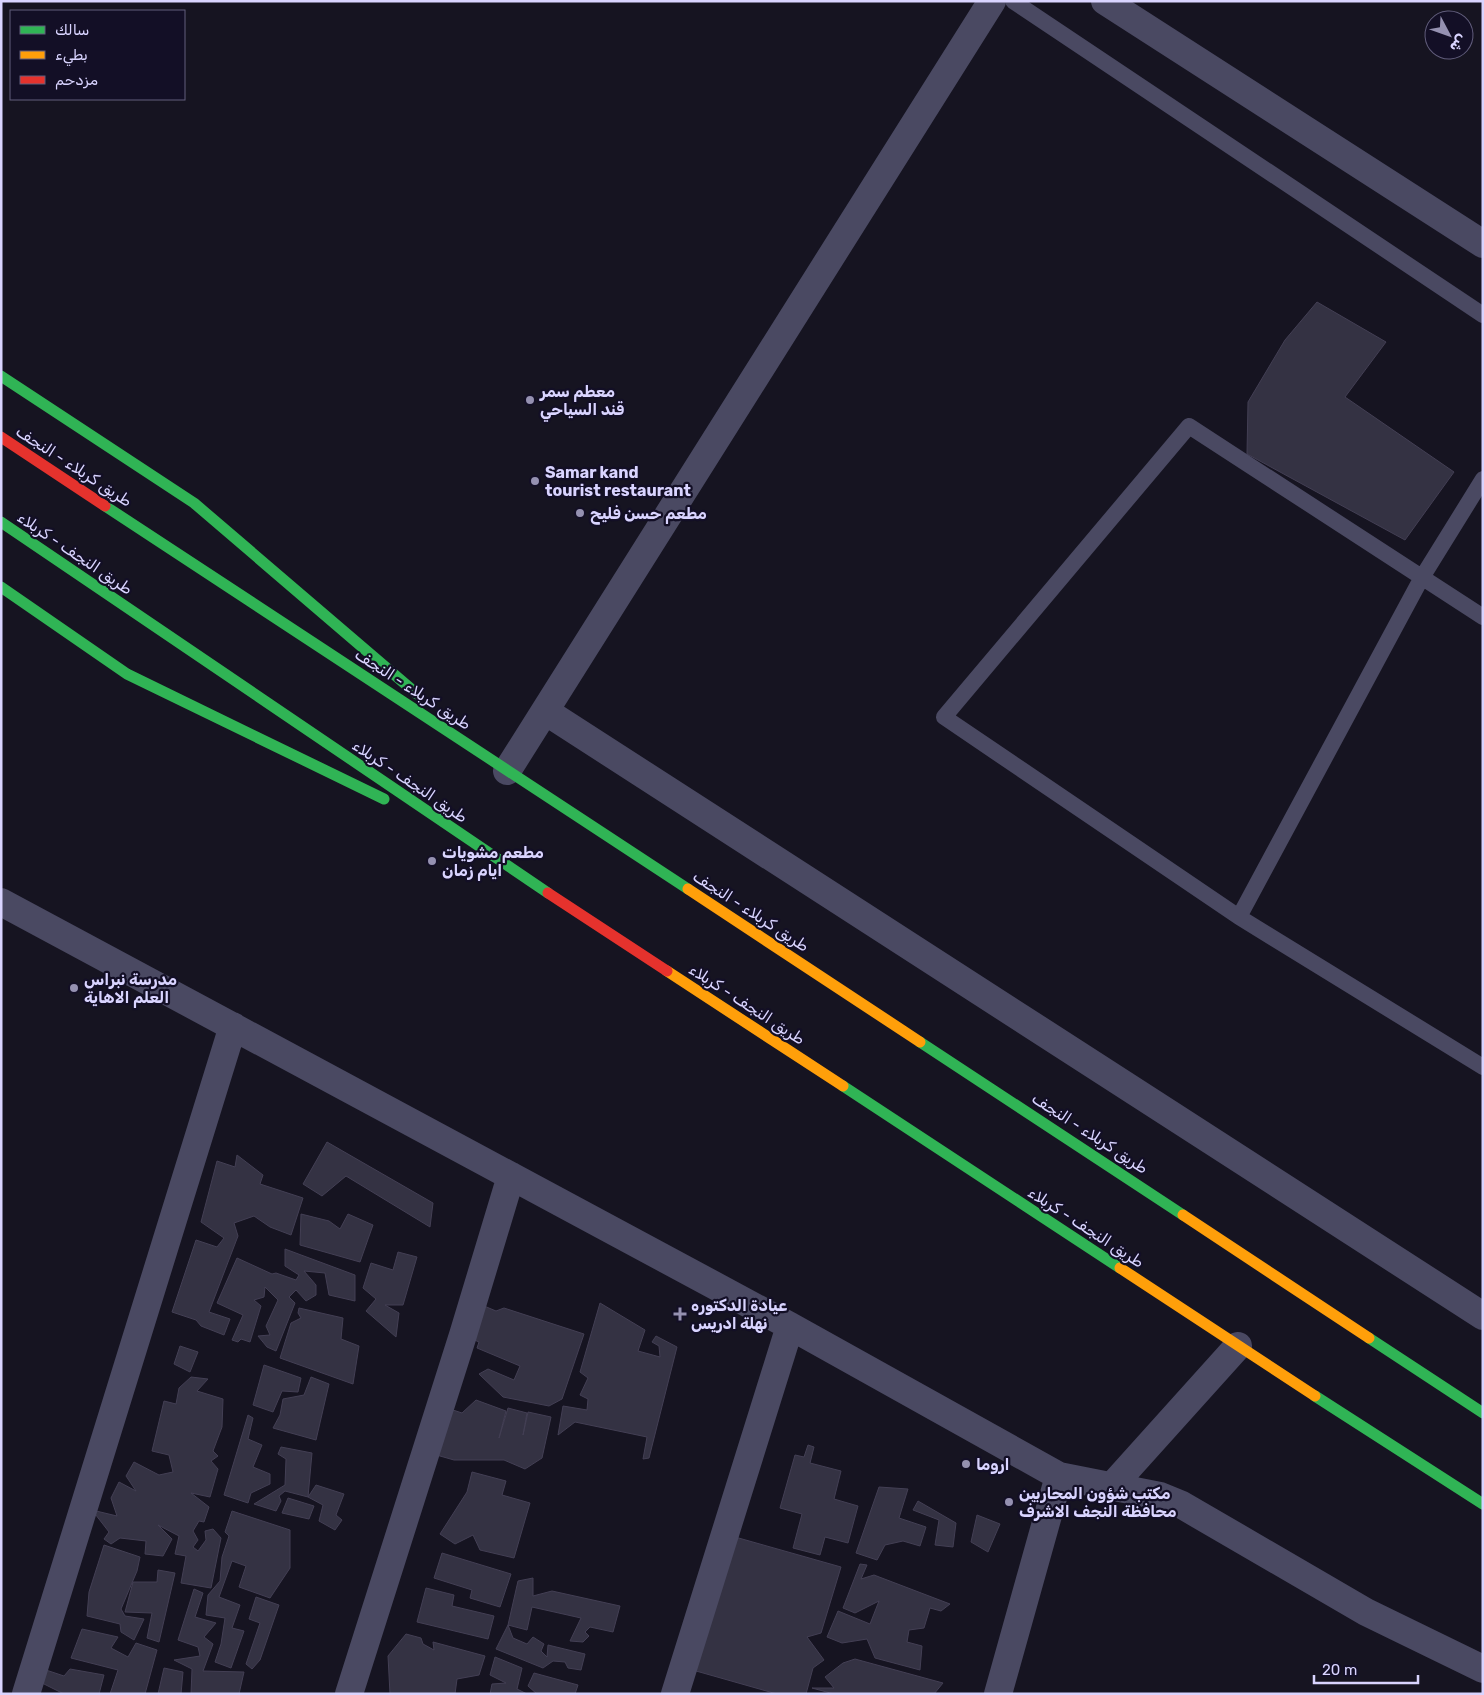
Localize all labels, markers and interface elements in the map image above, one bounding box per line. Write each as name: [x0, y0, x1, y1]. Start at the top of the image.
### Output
legend: [10, 10, 185, 100]
north arrow: [1424, 10, 1474, 60]
text: سالك: [55, 21, 90, 39]
text: ش: [1446, 31, 1471, 56]
text: بطيء: [55, 46, 88, 67]
text: مزدحم: [55, 71, 98, 90]
place label: معطم سمر قند السياحي: [539, 382, 624, 422]
marker: معطم سمر قند السياحي: [524, 394, 536, 406]
street label: طريق کربلاء - النجف: [12, 421, 136, 512]
place label: Samar kand tourist restaurant: [545, 463, 691, 500]
marker: Samar kand tourist restaurant: [529, 475, 541, 487]
place label: مطعم حسن فليح: [590, 504, 707, 525]
street label: طريق النجف - کربلاء: [13, 507, 136, 599]
marker: مطعم حسن فليح: [574, 507, 586, 519]
street label: طريق کربلاء - النجف: [351, 644, 475, 735]
street label: طريق النجف - کربلاء: [348, 735, 471, 827]
place label: مطعم مشويات ايام زمان: [442, 843, 544, 881]
marker: مطعم مشويات ايام زمان: [426, 855, 438, 867]
street label: طريق کربلاء - النجف: [689, 866, 813, 957]
street label: طريق النجف - کربلاء: [685, 959, 809, 1050]
place label: مدرسة نبراس العلم الاهاية: [84, 970, 177, 1008]
marker: مدرسة نبراس العلم الاهاية: [68, 982, 80, 994]
street label: طريق کربلاء - النجف: [1028, 1088, 1152, 1179]
street label: طريق النجف - کربلاء: [1024, 1182, 1148, 1273]
place label: عيادة الدكتوره نهلة ادريس: [691, 1296, 787, 1333]
marker: عيادة الدكتوره نهلة ادريس: [673, 1307, 687, 1321]
place label: اروما: [976, 1455, 1010, 1474]
marker: اروما: [960, 1458, 972, 1470]
place label: مكتب شؤون المحاربين محافظة النجف الاشرف: [1019, 1484, 1177, 1521]
marker: مكتب شؤون المحاربين محافظة النجف الاشرف: [1003, 1496, 1015, 1508]
scale bar: [1314, 1652, 1418, 1684]
text: 20 m: [1322, 1661, 1357, 1679]

